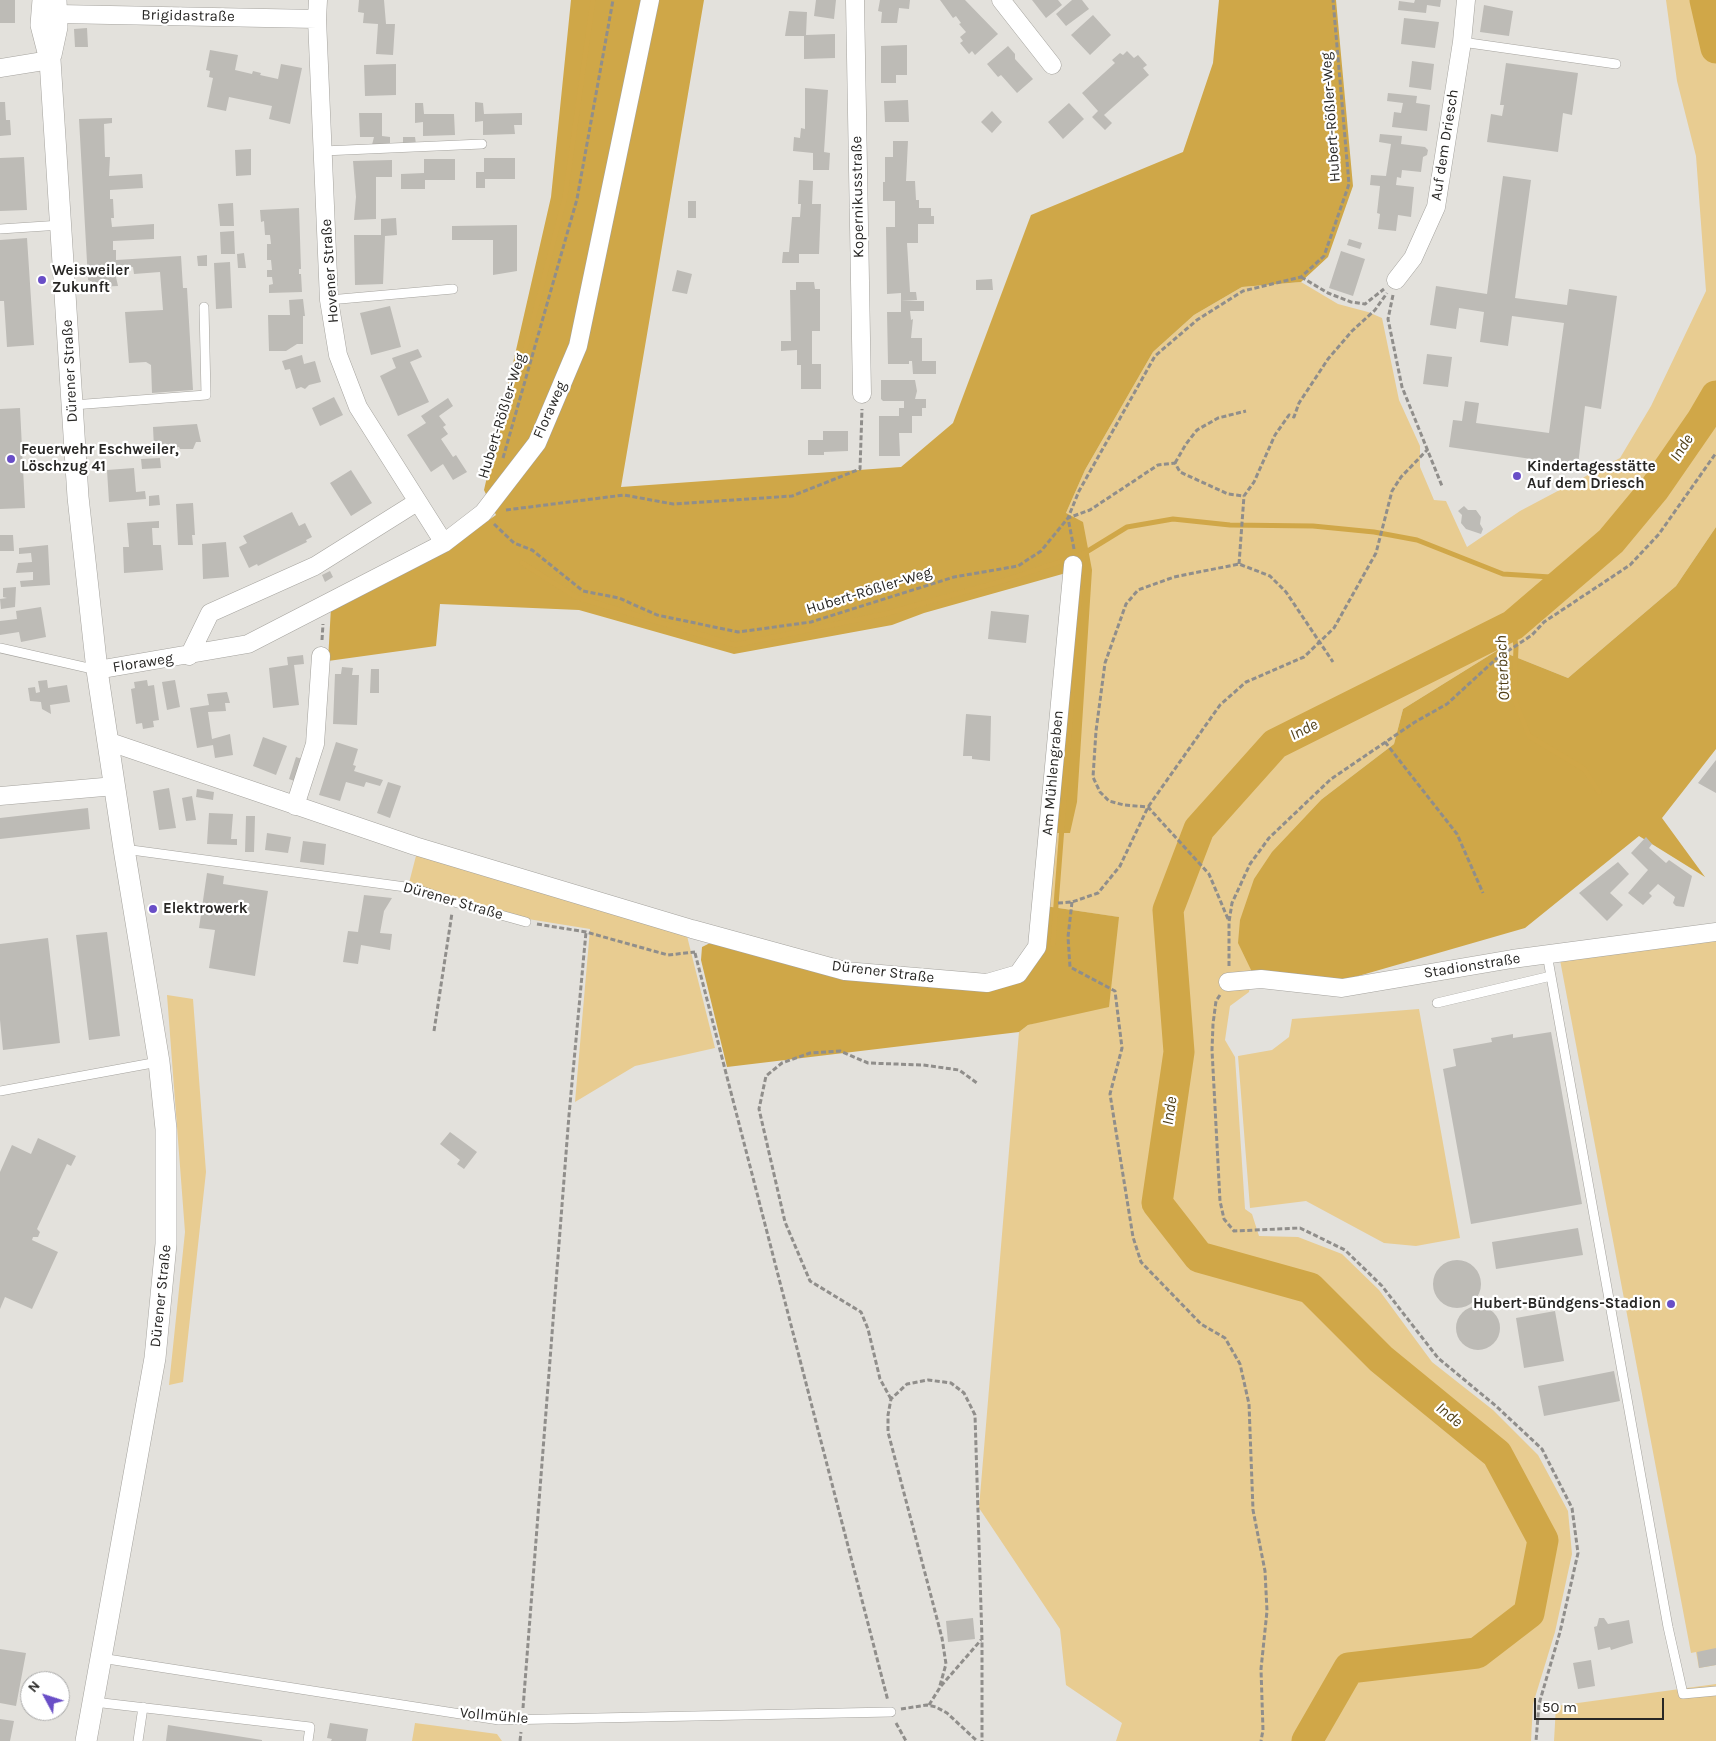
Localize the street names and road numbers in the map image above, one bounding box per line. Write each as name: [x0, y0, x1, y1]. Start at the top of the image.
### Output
street label: Brigidastraße: [141, 6, 235, 26]
street label: Hubert-Rößler-Weg: [1317, 51, 1345, 183]
street label: Auf dem Driesch: [1427, 88, 1463, 202]
street label: Kopernikusstraße: [848, 136, 868, 258]
street label: Hovener Straße: [317, 218, 343, 324]
street label: Dürener Straße: [58, 319, 82, 423]
street label: Hubert-Rößler-Weg: [474, 351, 530, 481]
street label: Floraweg: [529, 378, 571, 442]
street label: Hubert-Rößler-Weg: [804, 563, 934, 619]
street label: Floraweg: [111, 649, 175, 677]
street label: Am Mühlengraben: [1039, 710, 1067, 836]
street label: Dürener Straße: [401, 878, 505, 924]
street label: Stadionstraße: [1422, 949, 1522, 983]
street label: Dürener Straße: [831, 957, 935, 987]
street label: Dürener Straße: [147, 1244, 175, 1348]
street label: Vollmühle: [459, 1704, 529, 1728]

